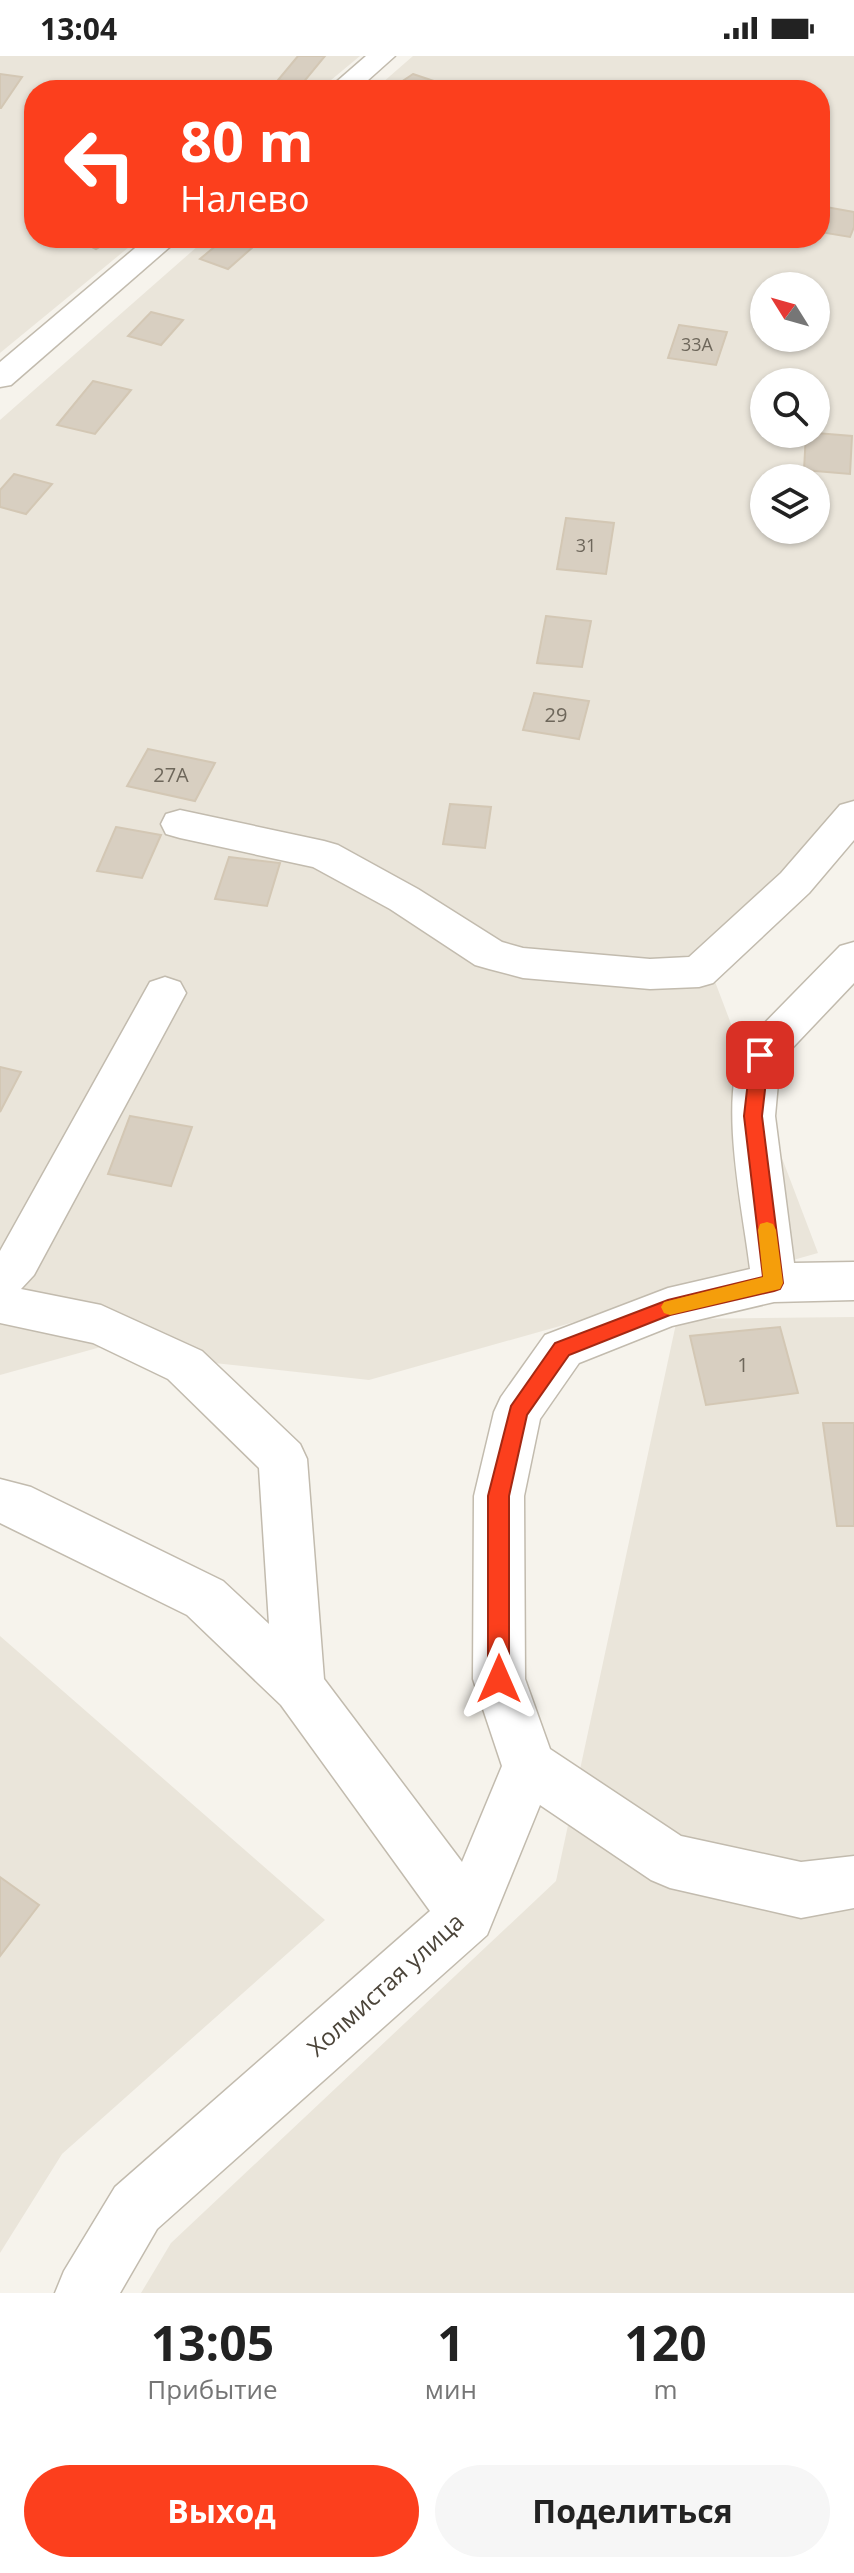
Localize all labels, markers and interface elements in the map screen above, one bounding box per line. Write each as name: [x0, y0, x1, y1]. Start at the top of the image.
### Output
text: 13:04: [40, 8, 117, 49]
text: 80 m: [180, 102, 314, 178]
icon: left: [48, 112, 152, 216]
text: Налево: [180, 174, 310, 223]
north arrow: [750, 272, 830, 352]
map controls: [750, 272, 830, 544]
house number: 33А: [681, 332, 714, 356]
button: search: [750, 368, 830, 448]
button: layers: [750, 464, 830, 544]
house number: 31: [576, 533, 596, 557]
house number: 29: [545, 701, 567, 728]
house number: 27А: [153, 761, 189, 788]
pin: [726, 1021, 794, 1089]
icon: arrive: [738, 1033, 782, 1077]
house number: 1: [737, 1351, 749, 1378]
position arrow: [457, 1637, 541, 1721]
street label: Холмистая улица: [300, 1905, 470, 2063]
text: 13:05: [151, 2310, 274, 2375]
text: 1: [437, 2310, 465, 2375]
text: 120: [624, 2310, 707, 2375]
text: Прибытие: [147, 2371, 278, 2407]
text: мин: [425, 2371, 477, 2407]
text: m: [653, 2371, 677, 2407]
button: Выход: [24, 2465, 419, 2557]
button: Поделиться: [435, 2465, 830, 2557]

